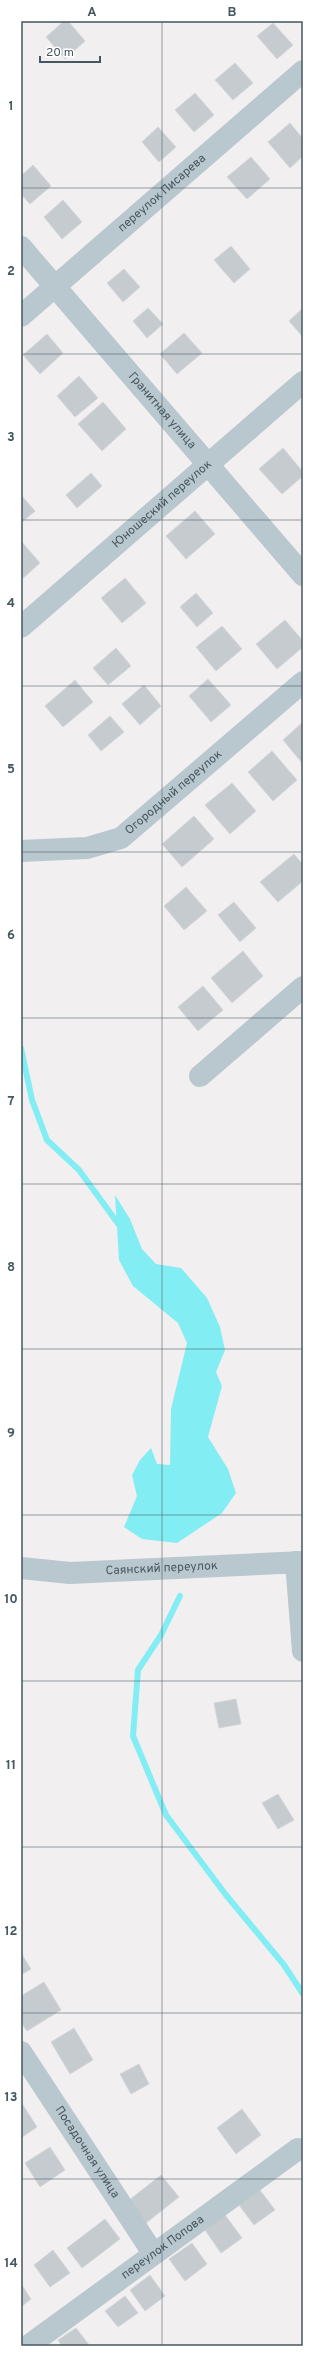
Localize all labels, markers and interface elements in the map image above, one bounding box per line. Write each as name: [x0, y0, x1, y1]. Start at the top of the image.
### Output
text: A: [87, 5, 97, 21]
text: B: [228, 5, 237, 21]
scale bar: [40, 38, 100, 64]
text: 20 m: [46, 45, 74, 61]
text: 1: [8, 99, 14, 115]
street label: переулок Писарева: [115, 151, 209, 236]
text: 2: [7, 264, 15, 280]
street label: Гранитная улица: [124, 369, 199, 453]
text: 3: [7, 430, 15, 446]
street label: Юношеский переулок: [109, 457, 215, 552]
text: 4: [7, 596, 15, 612]
street label: Огородный переулок: [122, 747, 226, 839]
text: 5: [7, 762, 15, 778]
text: 6: [7, 928, 15, 944]
text: 7: [8, 1094, 15, 1110]
text: 8: [7, 1260, 15, 1276]
text: 9: [7, 1426, 15, 1442]
street label: Саянский переулок: [105, 1558, 218, 1579]
text: 10: [4, 1592, 18, 1608]
text: 11: [6, 1758, 16, 1774]
text: 12: [4, 1924, 18, 1940]
text: 13: [5, 2090, 18, 2106]
street label: Посадочная улица: [51, 2103, 123, 2201]
street label: переулок Попова: [118, 2212, 208, 2283]
text: 14: [4, 2256, 18, 2272]

